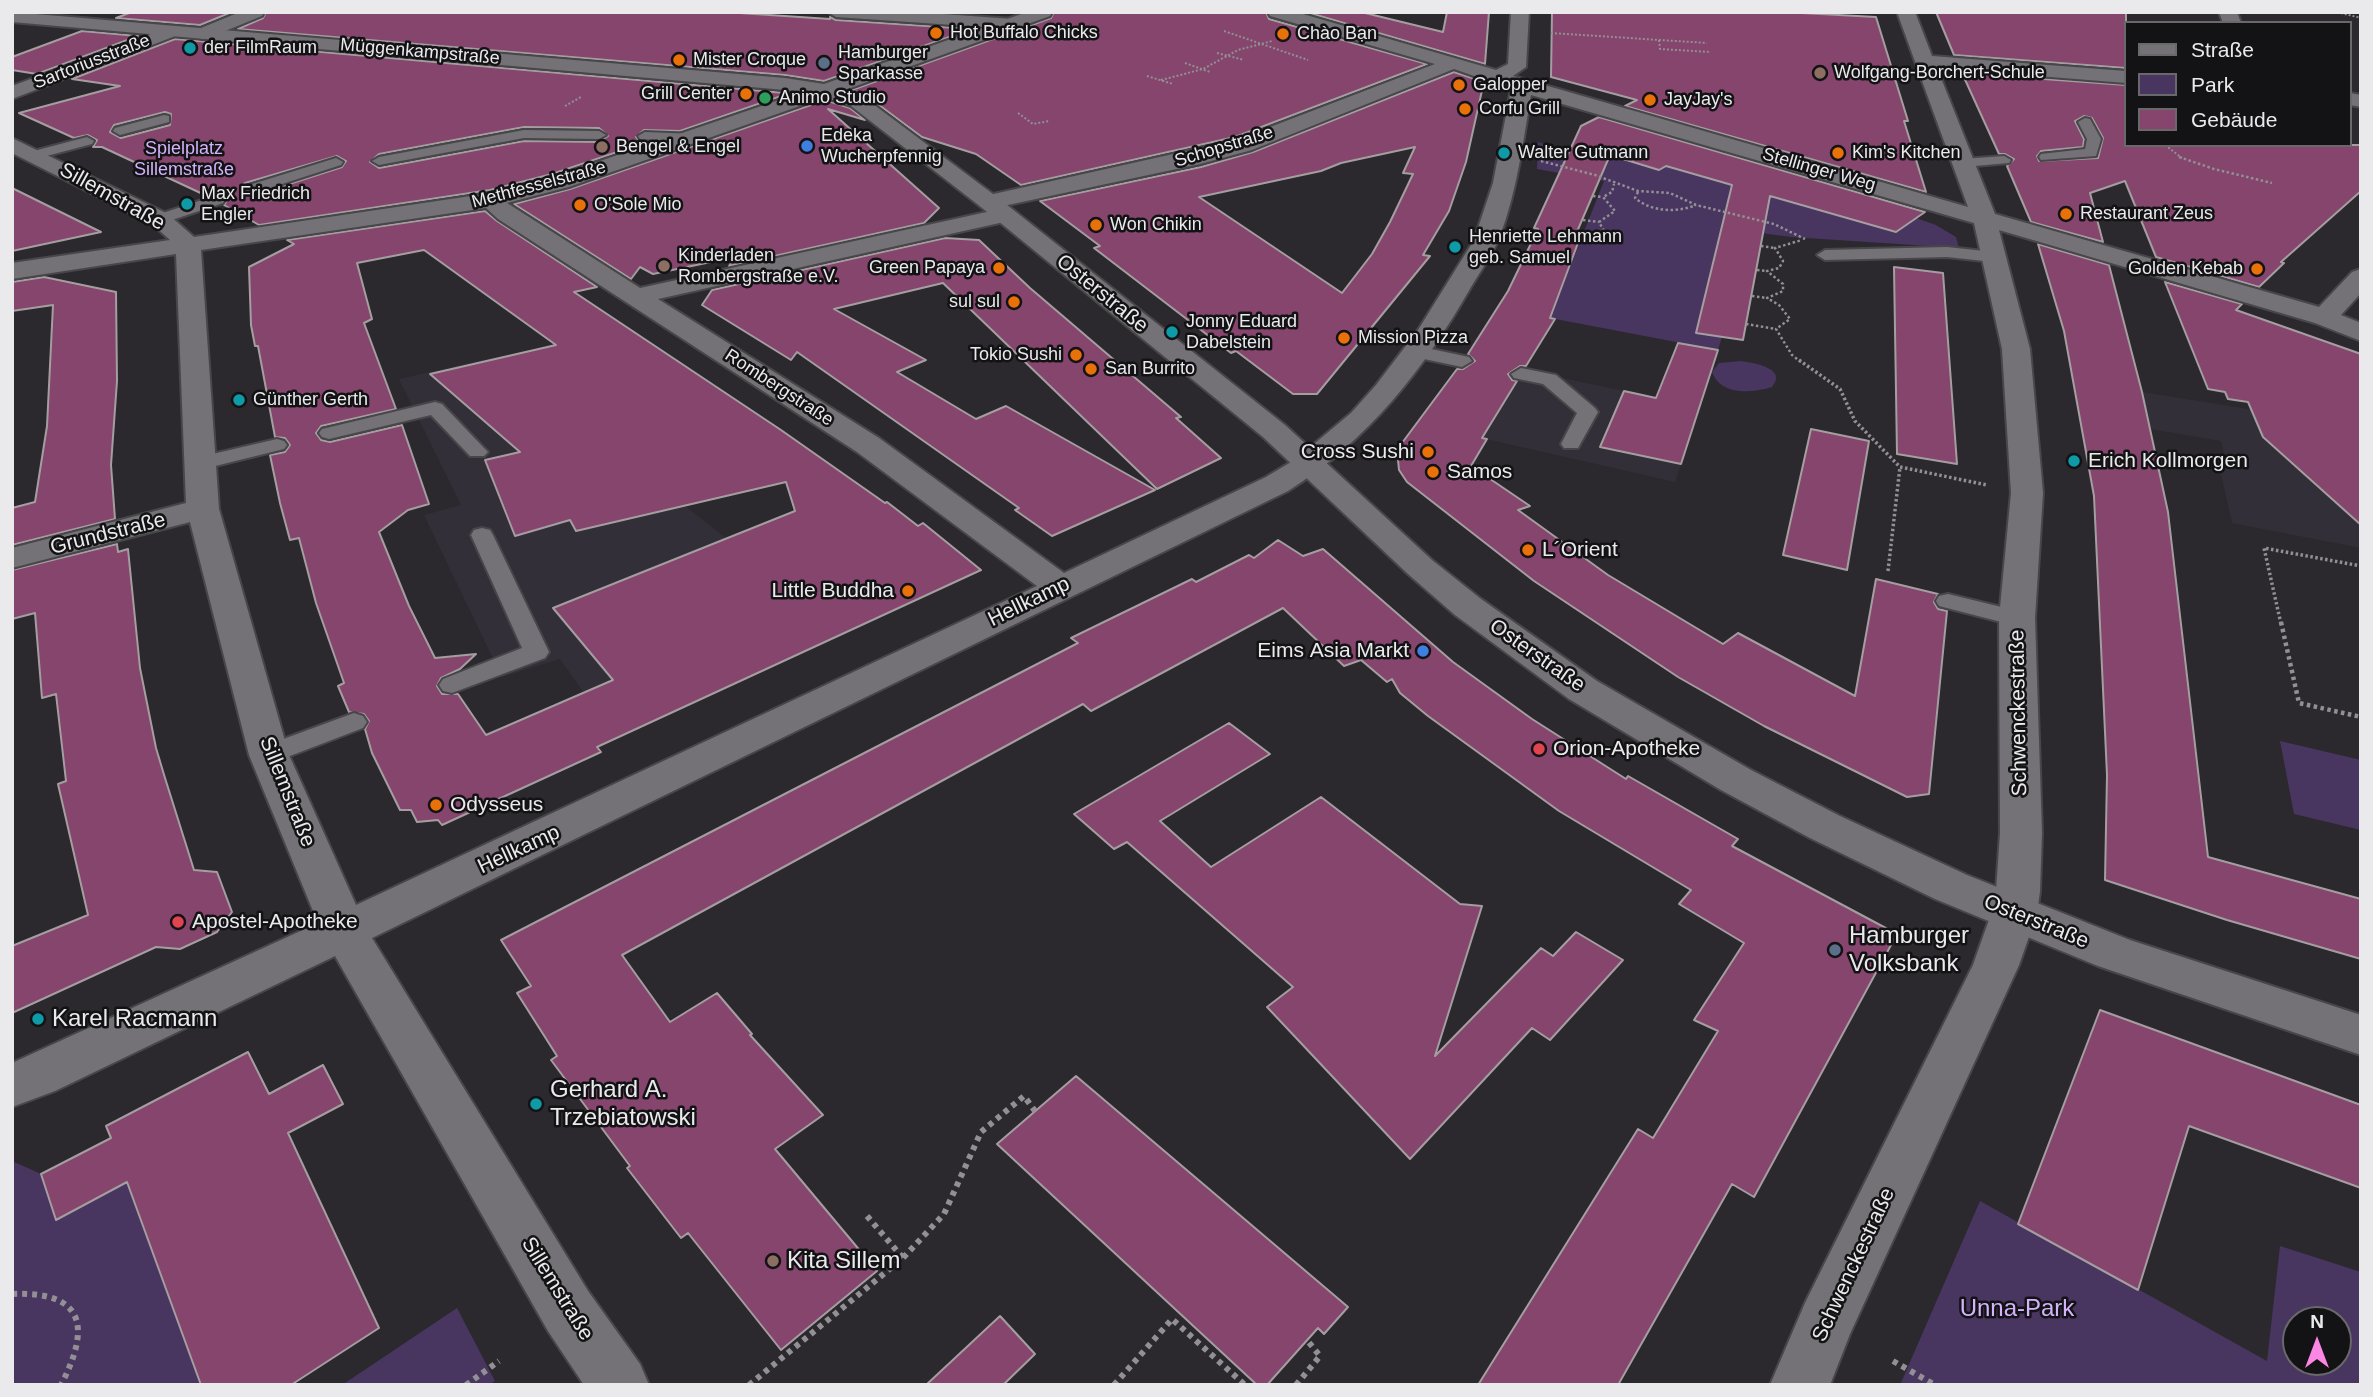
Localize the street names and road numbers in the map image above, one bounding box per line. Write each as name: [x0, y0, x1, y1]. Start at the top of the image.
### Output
street label: Sartoriusstraße: [31, 30, 153, 94]
street label: Müggenkampstraße: [339, 34, 501, 70]
street label: Schopstraße: [1172, 122, 1276, 172]
street label: Stellinger Weg: [1760, 144, 1878, 196]
street label: Methfesselstraße: [470, 157, 608, 213]
street label: Sillemstraße: [55, 158, 169, 236]
street label: Osterstraße: [1051, 249, 1153, 339]
street label: Rombergstraße: [721, 345, 837, 431]
street label: Grundstraße: [48, 508, 168, 560]
street label: Hellkamp: [984, 571, 1074, 633]
street label: Osterstraße: [1484, 614, 1590, 698]
street label: Schwenckestraße: [2005, 629, 2033, 797]
street label: Sillemstraße: [253, 733, 321, 851]
street label: Hellkamp: [474, 820, 564, 880]
street label: Osterstraße: [1980, 890, 2092, 954]
street label: Schwenckestraße: [1807, 1184, 1901, 1346]
street label: Sillemstraße: [515, 1233, 599, 1345]

